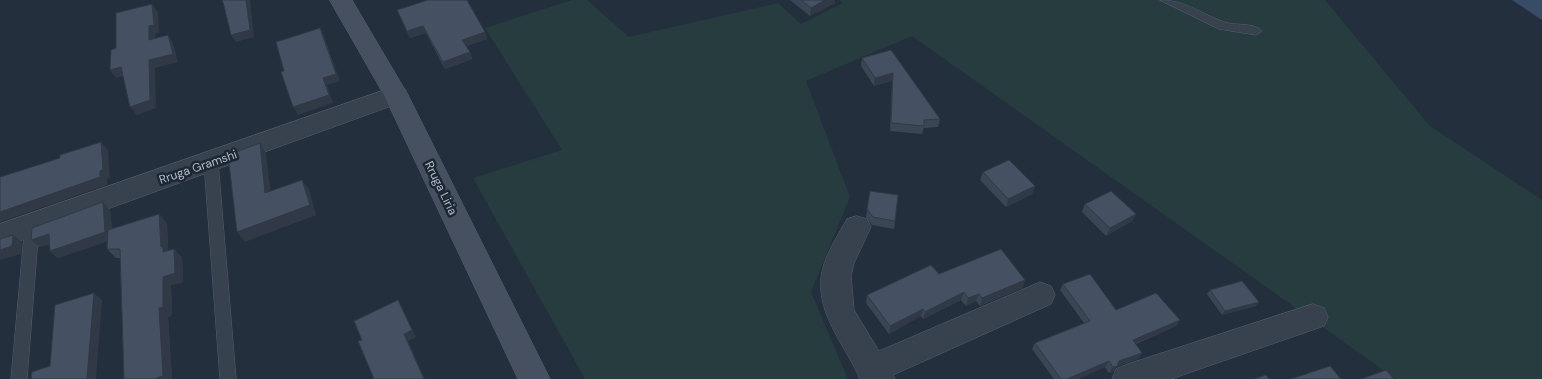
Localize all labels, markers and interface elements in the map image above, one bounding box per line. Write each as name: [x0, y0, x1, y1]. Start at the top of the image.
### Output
street label: Rruga Gramshi: [157, 146, 239, 188]
street label: Rruga Liria: [421, 158, 461, 218]

